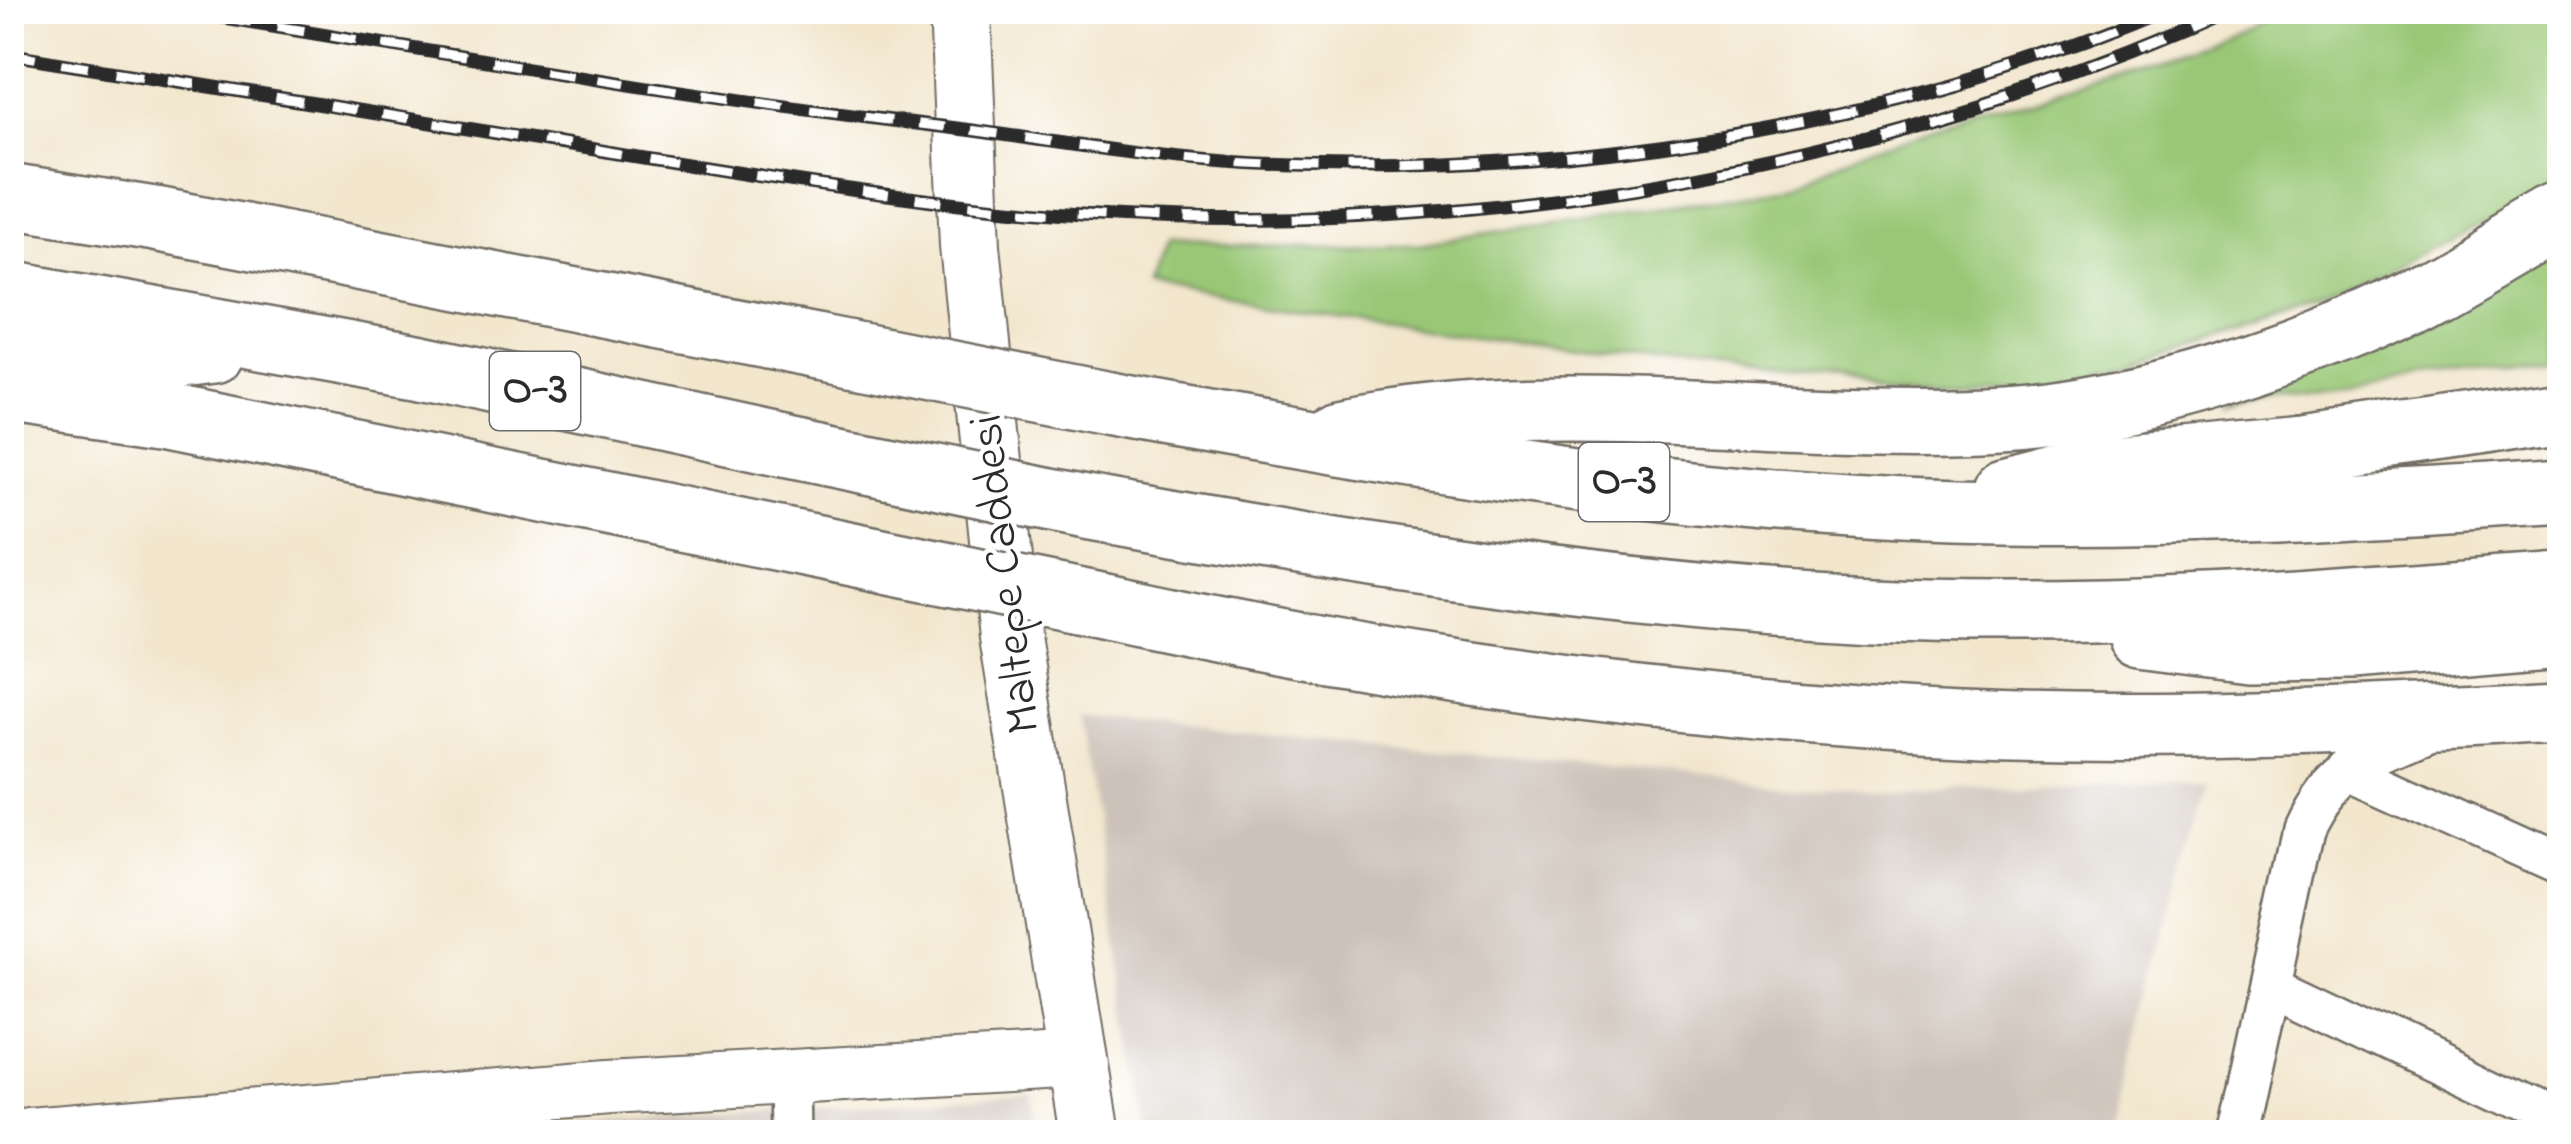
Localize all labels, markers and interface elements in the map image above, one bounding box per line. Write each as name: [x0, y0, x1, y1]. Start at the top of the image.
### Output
road number: O-3: [490, 352, 580, 430]
street label: Maltepe Caddesi: [953, 410, 1061, 738]
road number: O-3: [1579, 443, 1669, 521]

